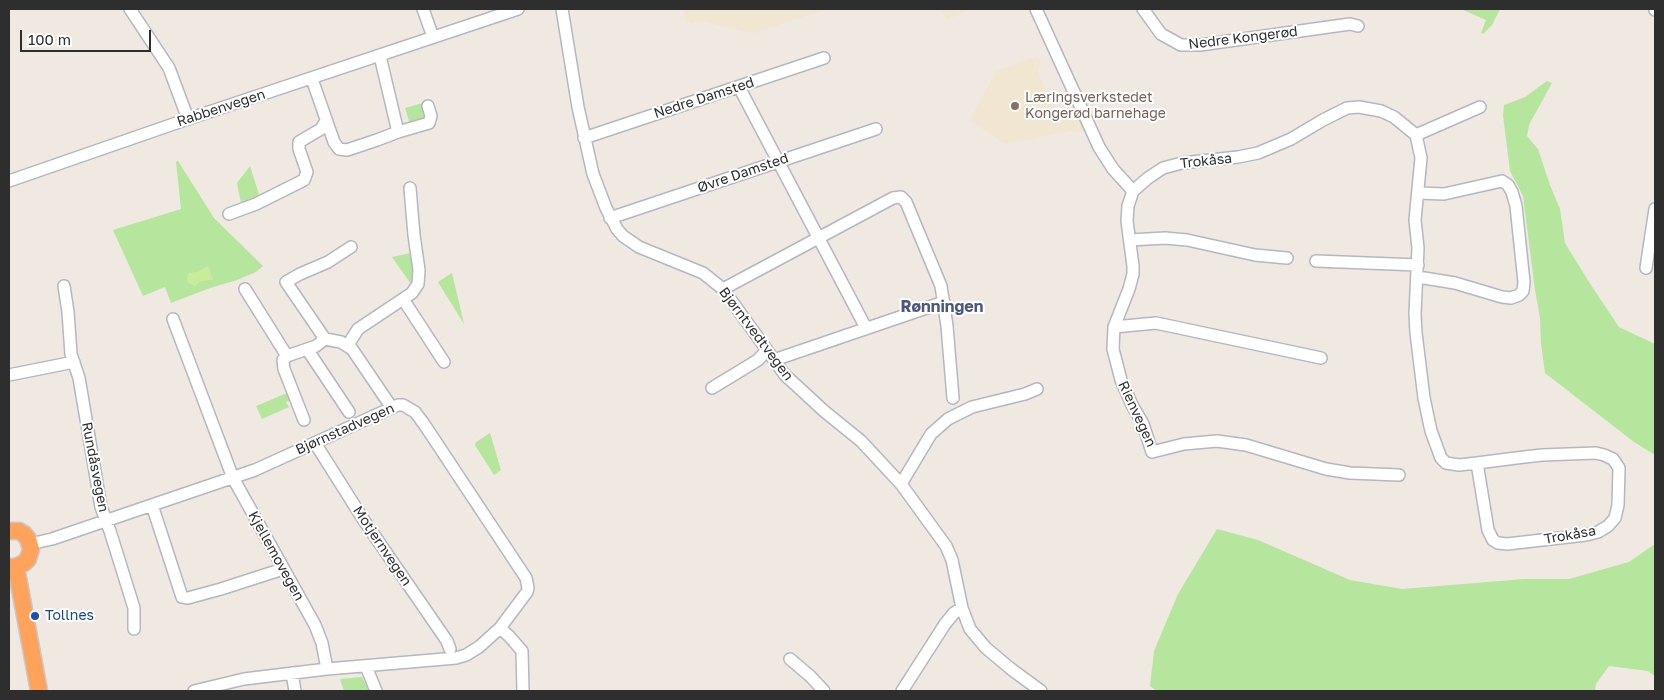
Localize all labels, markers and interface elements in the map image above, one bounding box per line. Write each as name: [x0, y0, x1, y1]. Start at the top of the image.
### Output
scale bar: [22, 20, 154, 52]
street label: Nedre Kongerød: [1188, 23, 1298, 53]
text: 100 m: [28, 30, 71, 48]
street label: Nedre Damsted: [652, 74, 756, 122]
street label: Rabbenvegen: [175, 86, 267, 130]
place label: Læringsverkstedet Kongerød barnehage: [1025, 90, 1166, 122]
marker: Læringsverkstedet Kongerød barnehage: [1009, 100, 1021, 112]
street label: Øvre Damsted: [695, 150, 791, 196]
street label: Trokåsa: [1179, 150, 1233, 172]
street label: Bjørntvedtvegen: [715, 284, 797, 384]
district label: Rønningen: [901, 297, 983, 317]
street label: Rienvegen: [1114, 378, 1160, 450]
street label: Bjørnstadvegen: [293, 400, 397, 458]
street label: Rundåsvegen: [78, 421, 112, 513]
street label: Motjernvegen: [349, 503, 415, 589]
street label: Kjellemovegen: [244, 508, 308, 604]
street label: Trokåsa: [1543, 522, 1597, 548]
place label: Tollnes: [45, 608, 94, 624]
marker: Tollnes: [29, 610, 41, 622]

